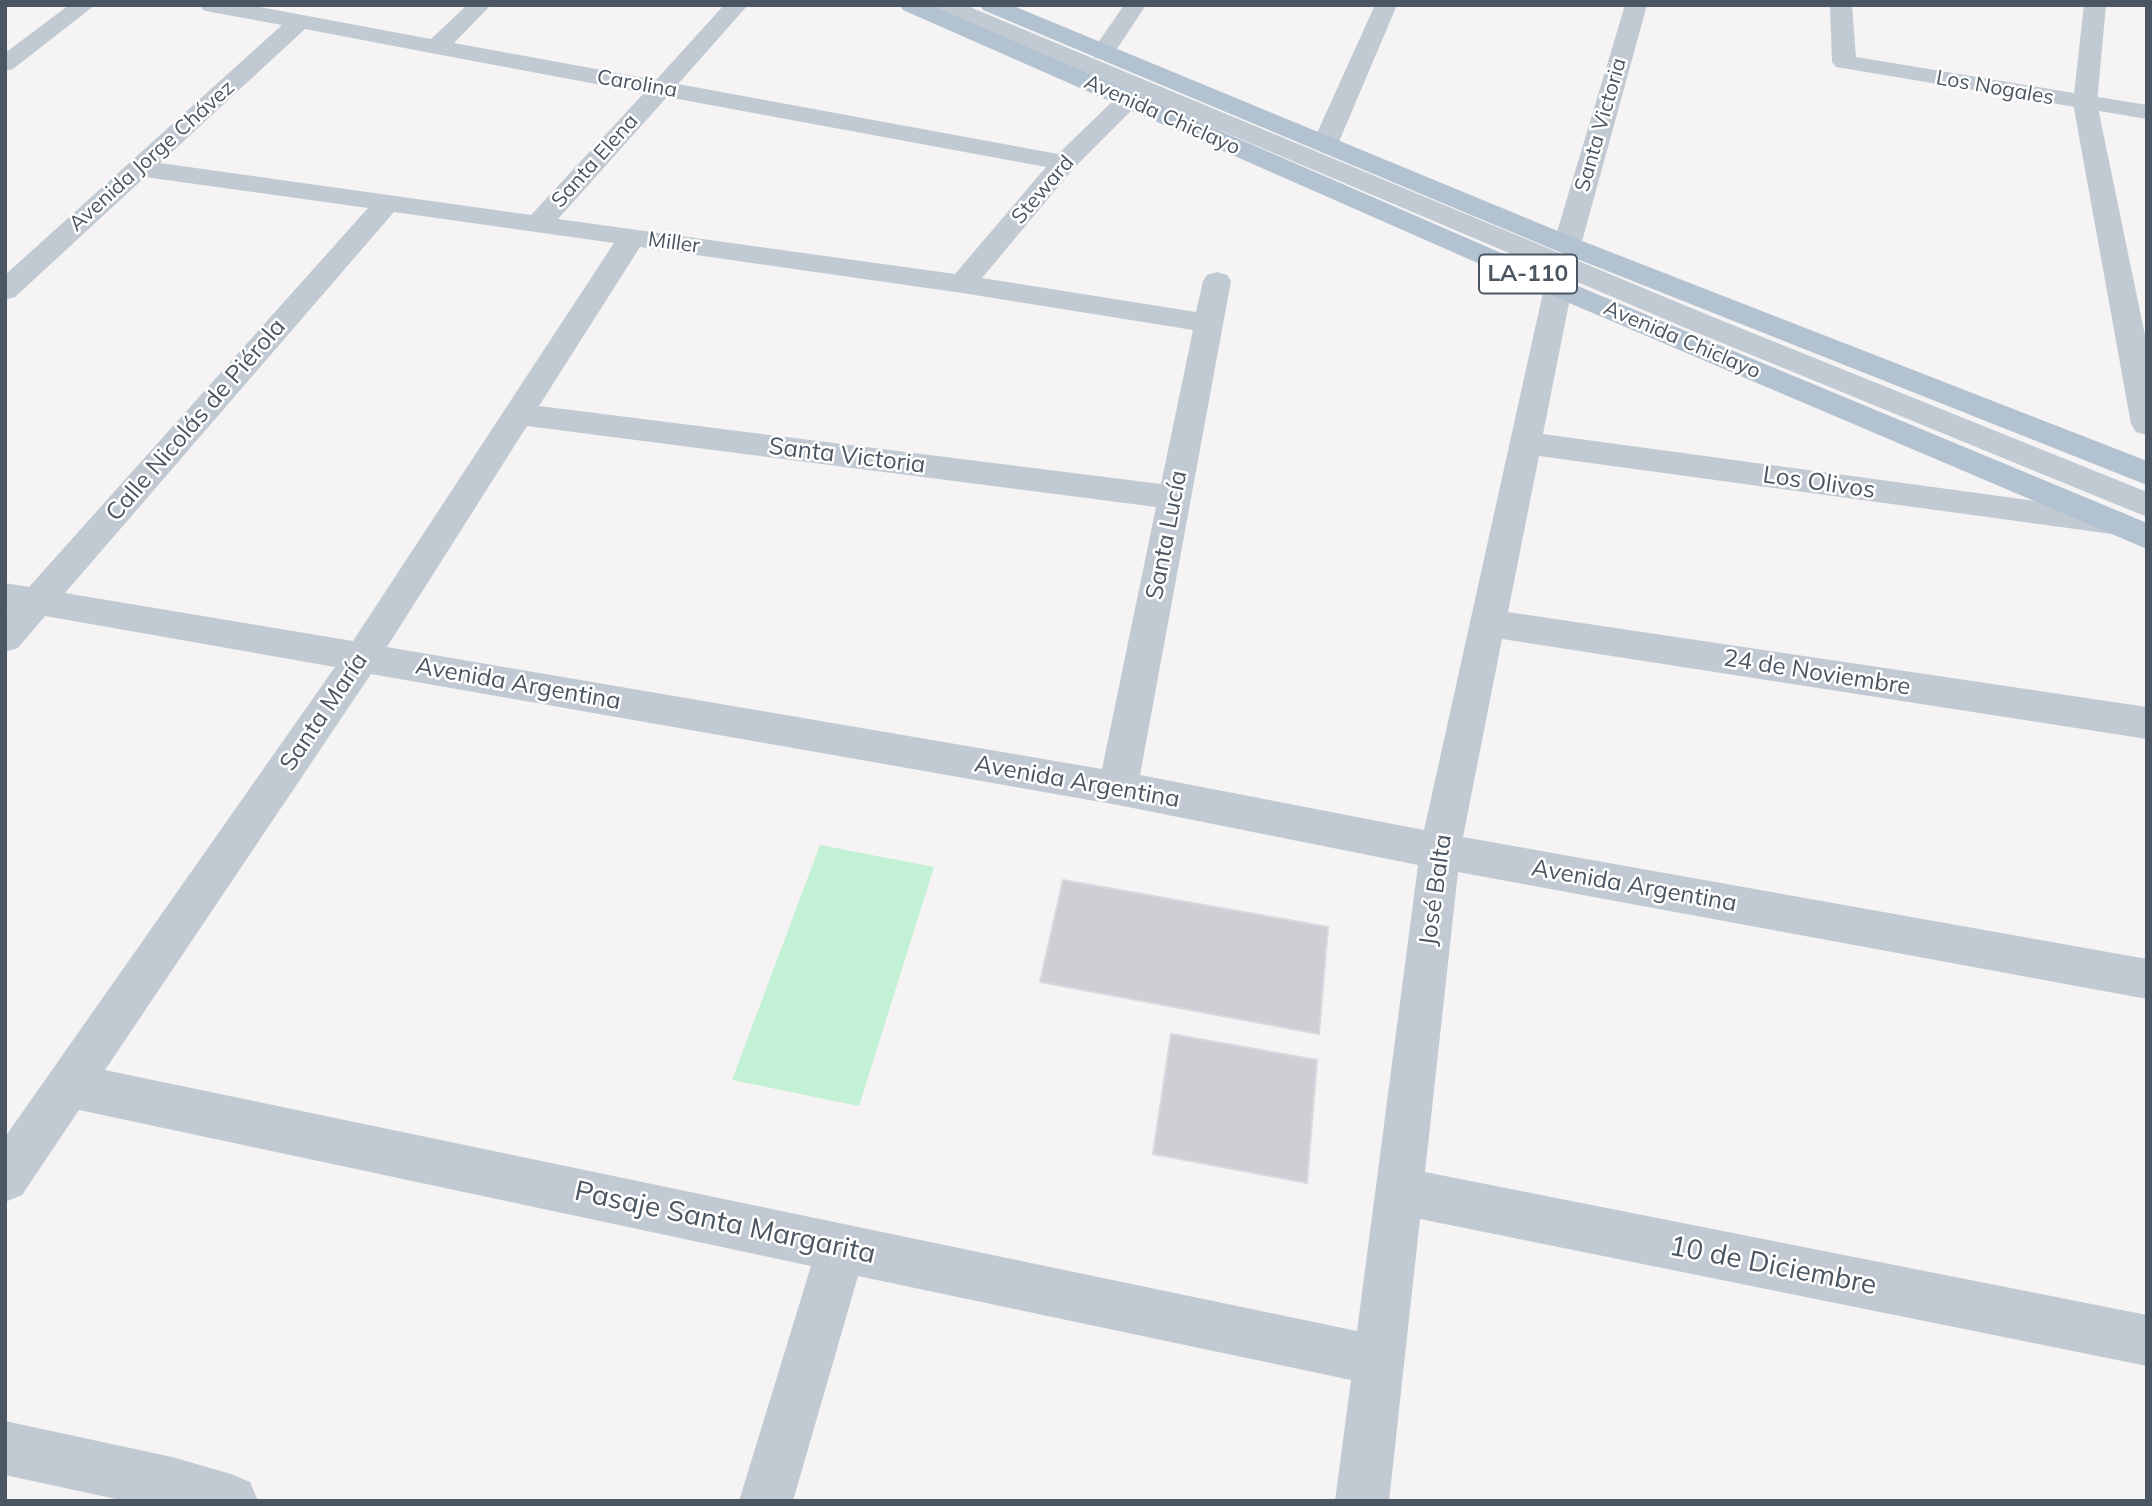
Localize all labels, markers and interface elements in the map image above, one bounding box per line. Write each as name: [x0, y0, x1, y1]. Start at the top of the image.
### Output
street label: Santa Victoria: [1570, 55, 1632, 195]
street label: Carolina: [595, 65, 679, 103]
street label: Los Nogales: [1934, 65, 2056, 111]
street label: Avenida Chiclayo: [1080, 69, 1244, 161]
street label: Avenida Jorge Chávez: [64, 75, 240, 237]
street label: Santa Elena: [546, 109, 644, 213]
street label: Steward: [1006, 151, 1080, 229]
street label: Miller: [646, 227, 702, 259]
road number: LA-110: [1479, 255, 1577, 294]
street label: Avenida Chiclayo: [1600, 296, 1764, 384]
street label: Calle Nicolás de Piérola: [100, 313, 292, 527]
street label: Santa Victoria: [767, 432, 927, 480]
street label: Los Olivos: [1761, 461, 1877, 505]
street label: Santa Lucía: [1140, 468, 1194, 602]
street label: 24 de Noviembre: [1721, 644, 1913, 702]
street label: Santa María: [274, 647, 374, 777]
street label: Avenida Argentina: [413, 652, 623, 716]
street label: Avenida Argentina: [972, 750, 1182, 814]
street label: José Balta: [1414, 833, 1458, 947]
street label: Avenida Argentina: [1529, 854, 1739, 918]
street label: Pasaje Santa Margarita: [571, 1175, 879, 1271]
street label: 10 de Diciembre: [1667, 1229, 1879, 1303]

